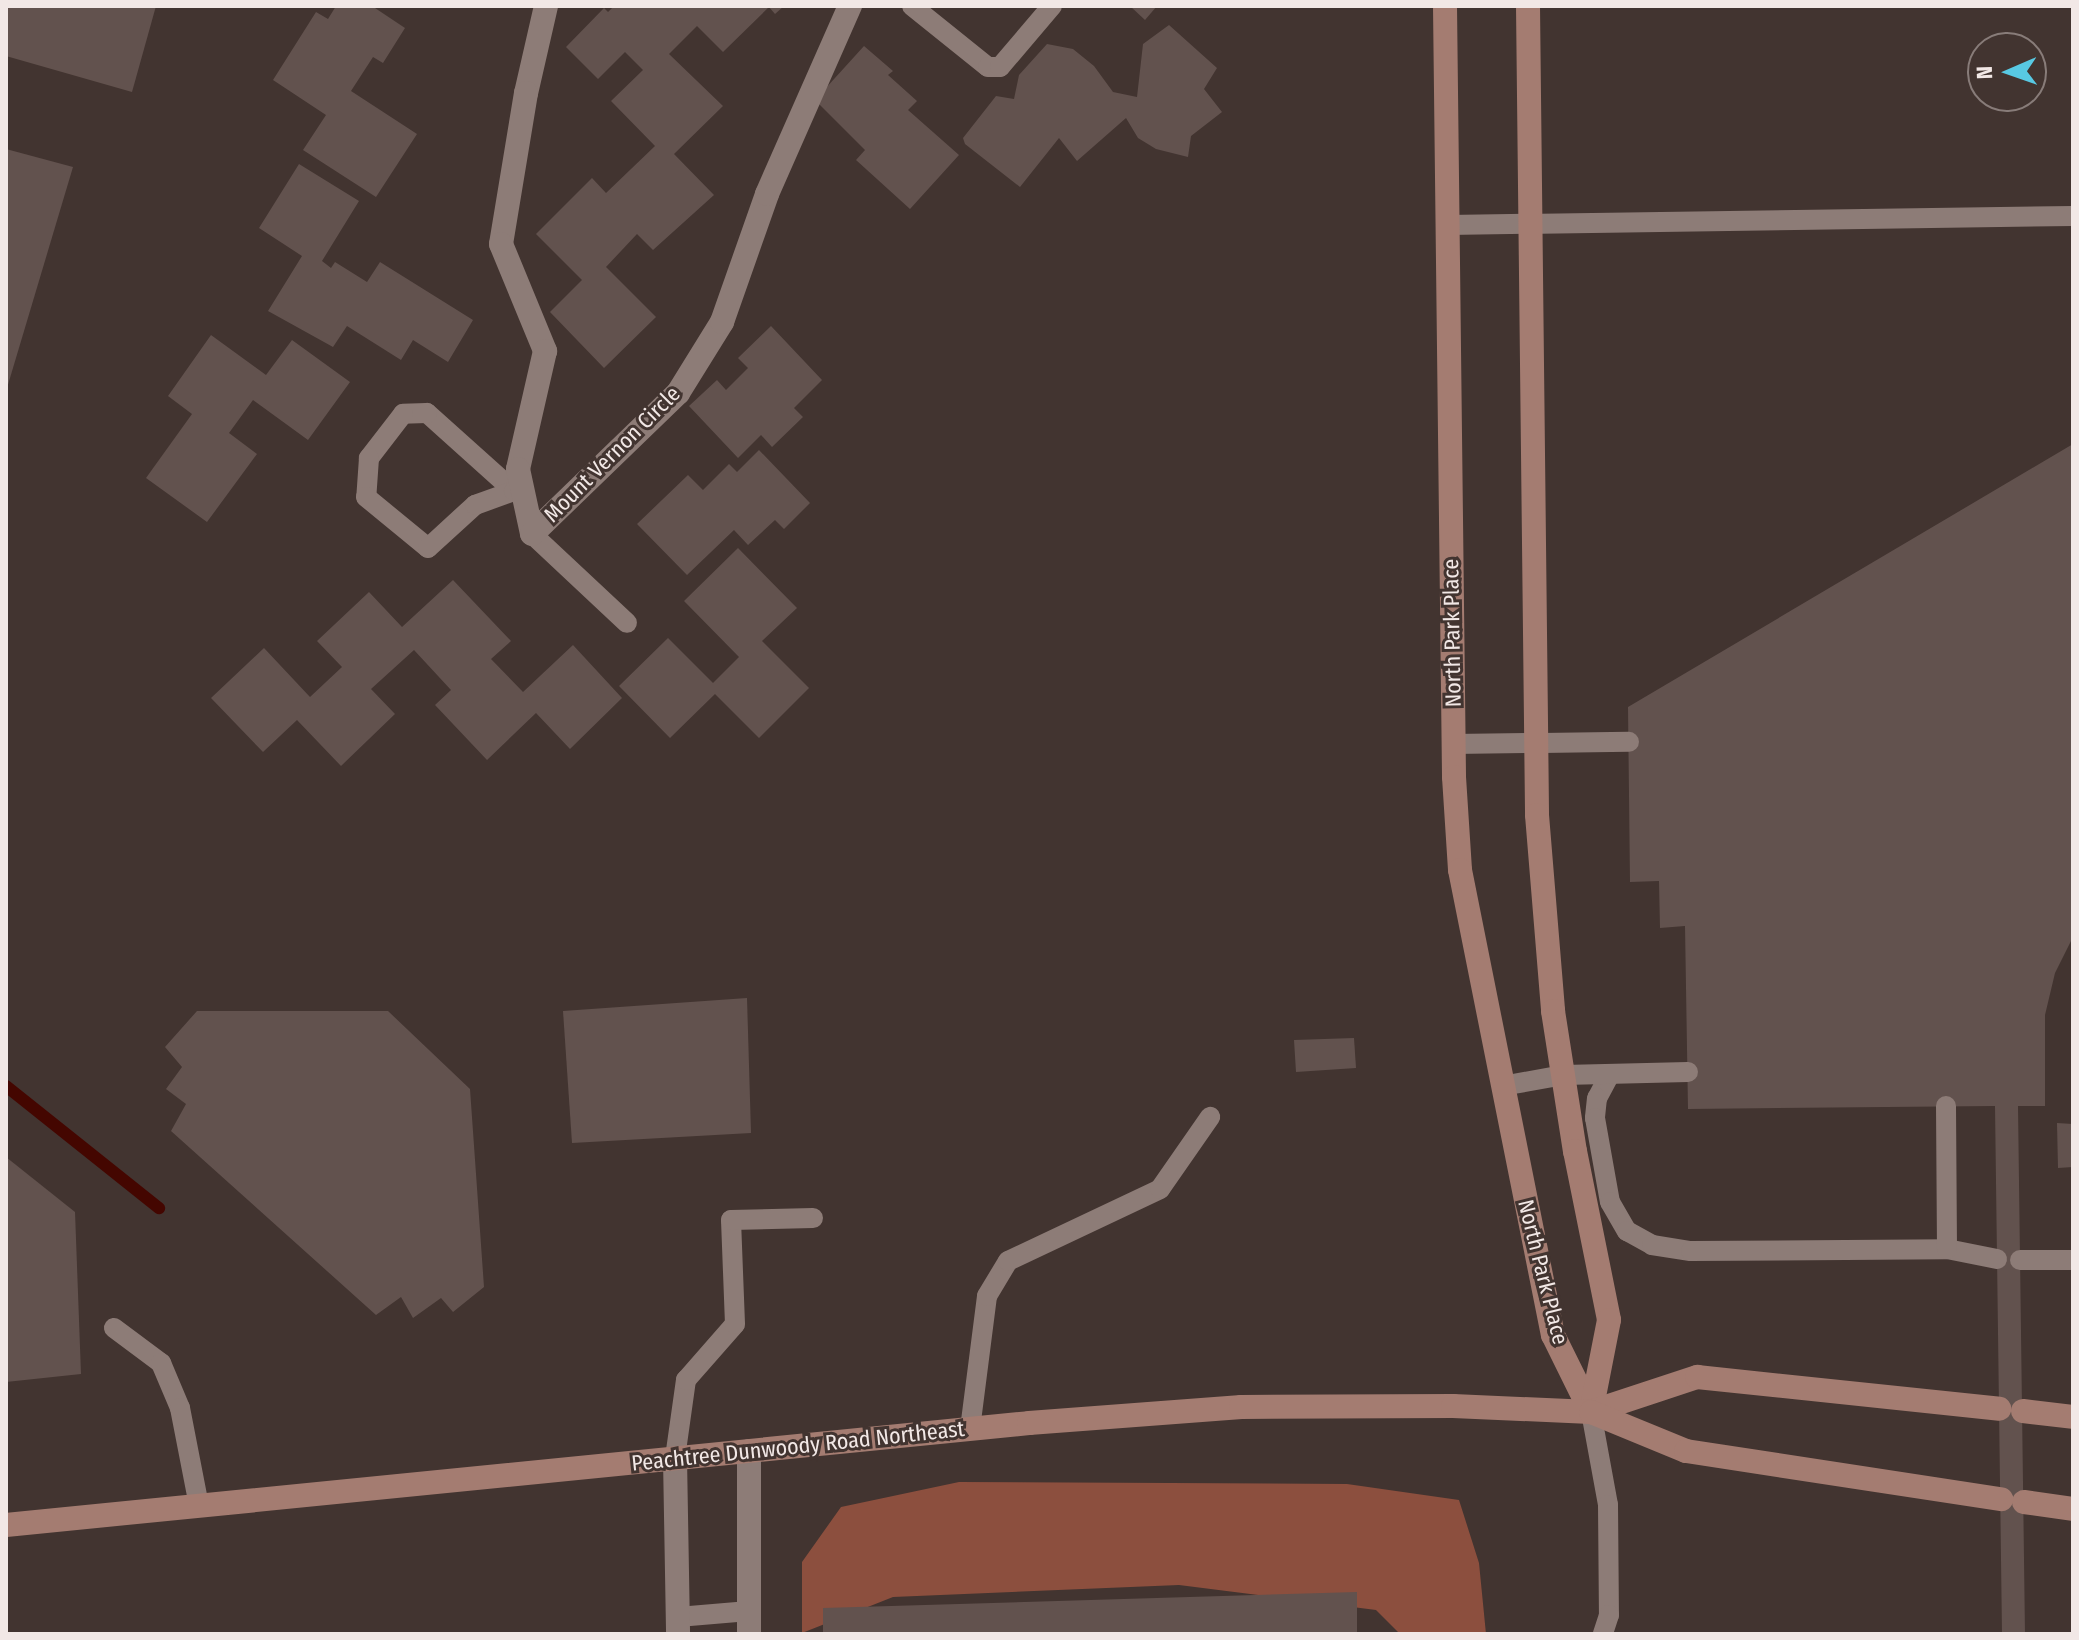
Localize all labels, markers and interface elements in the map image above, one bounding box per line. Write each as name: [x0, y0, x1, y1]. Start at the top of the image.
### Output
north arrow: [1967, 32, 2047, 112]
text: N: [1971, 66, 1998, 80]
street label: Mount Vernon Circle: [538, 380, 686, 528]
street label: North Park Place: [1438, 559, 1466, 707]
street label: North Park Place: [1512, 1197, 1574, 1347]
street label: Peachtree Dunwoody Road Northeast: [630, 1415, 966, 1477]

